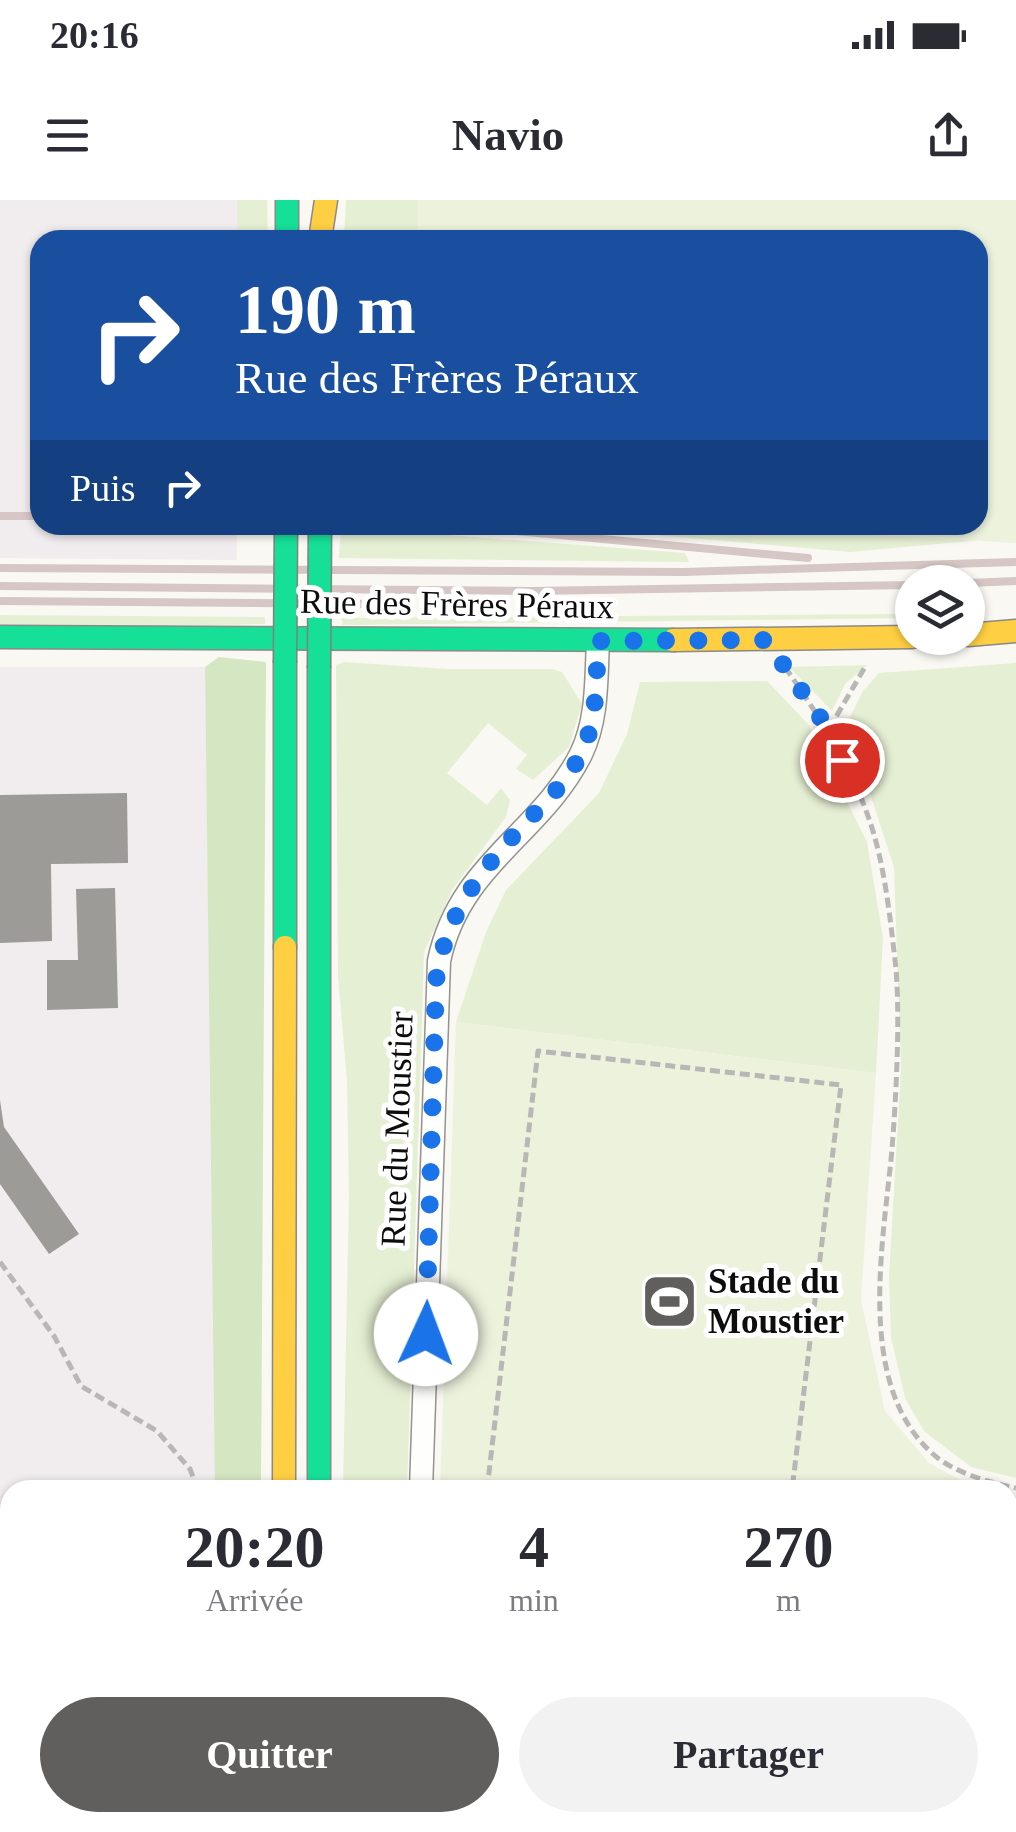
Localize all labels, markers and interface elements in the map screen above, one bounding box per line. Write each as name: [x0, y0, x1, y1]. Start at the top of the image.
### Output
text: 20:16: [50, 14, 139, 56]
icon: menu: [40, 108, 95, 163]
icon: share: [921, 108, 976, 163]
text: Navio: [452, 110, 564, 160]
icon: right: [70, 270, 200, 400]
text: 190 m: [235, 271, 416, 348]
text: Rue des Frères Péraux: [235, 353, 639, 403]
icon: right: [155, 460, 210, 515]
text: Puis: [70, 467, 135, 509]
map controls: [895, 565, 985, 655]
button: layers: [895, 565, 985, 655]
street label: Rue des Frères Péraux: [300, 582, 615, 626]
pin: [800, 718, 885, 803]
icon: arrive: [815, 733, 870, 788]
street label: Rue du Moustier: [373, 1010, 421, 1247]
place label: Stade du Moustier: [708, 1262, 844, 1341]
sports icon: Stade du Moustier: [639, 1271, 699, 1331]
position arrow: [374, 1282, 478, 1386]
text: 20:20: [185, 1514, 325, 1580]
text: 4: [519, 1514, 549, 1580]
text: 270: [743, 1514, 833, 1580]
text: Arrivée: [206, 1582, 303, 1618]
text: min: [509, 1582, 559, 1618]
text: m: [776, 1582, 801, 1618]
button: Quitter: [40, 1697, 499, 1812]
button: Partager: [519, 1697, 978, 1812]

